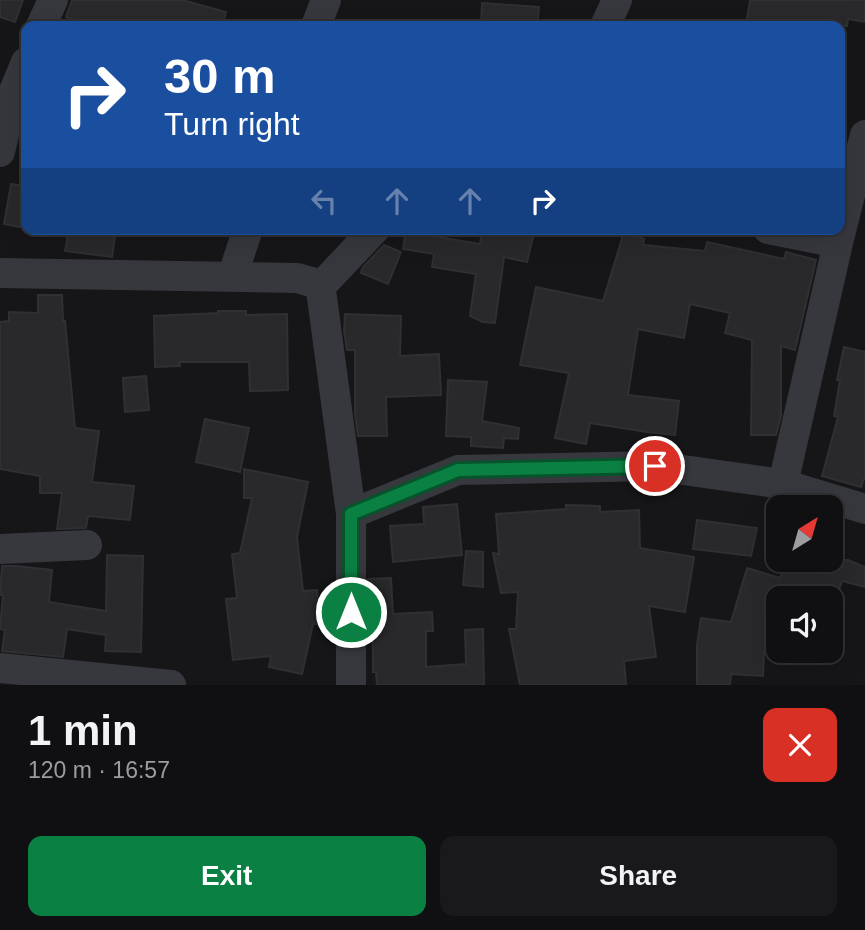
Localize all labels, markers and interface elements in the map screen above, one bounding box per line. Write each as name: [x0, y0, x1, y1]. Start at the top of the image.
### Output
icon: right: [49, 49, 140, 140]
text: 30 m: [164, 49, 276, 103]
text: Turn right: [164, 106, 300, 142]
icon: left: [305, 182, 343, 220]
icon: ahead: [378, 182, 416, 220]
icon: ahead: [451, 182, 489, 220]
icon: right: [524, 182, 562, 220]
pin: [625, 436, 685, 496]
icon: arrive: [636, 447, 674, 485]
north arrow: [766, 495, 844, 572]
map controls: [766, 495, 843, 663]
position arrow: [314, 575, 388, 649]
button: sound: [766, 586, 843, 663]
text: 1 min: [28, 707, 138, 754]
button: close: [763, 708, 837, 782]
text: 120 m · 16:57: [28, 757, 170, 783]
button: Exit: [28, 836, 426, 916]
button: Share: [440, 836, 837, 916]

